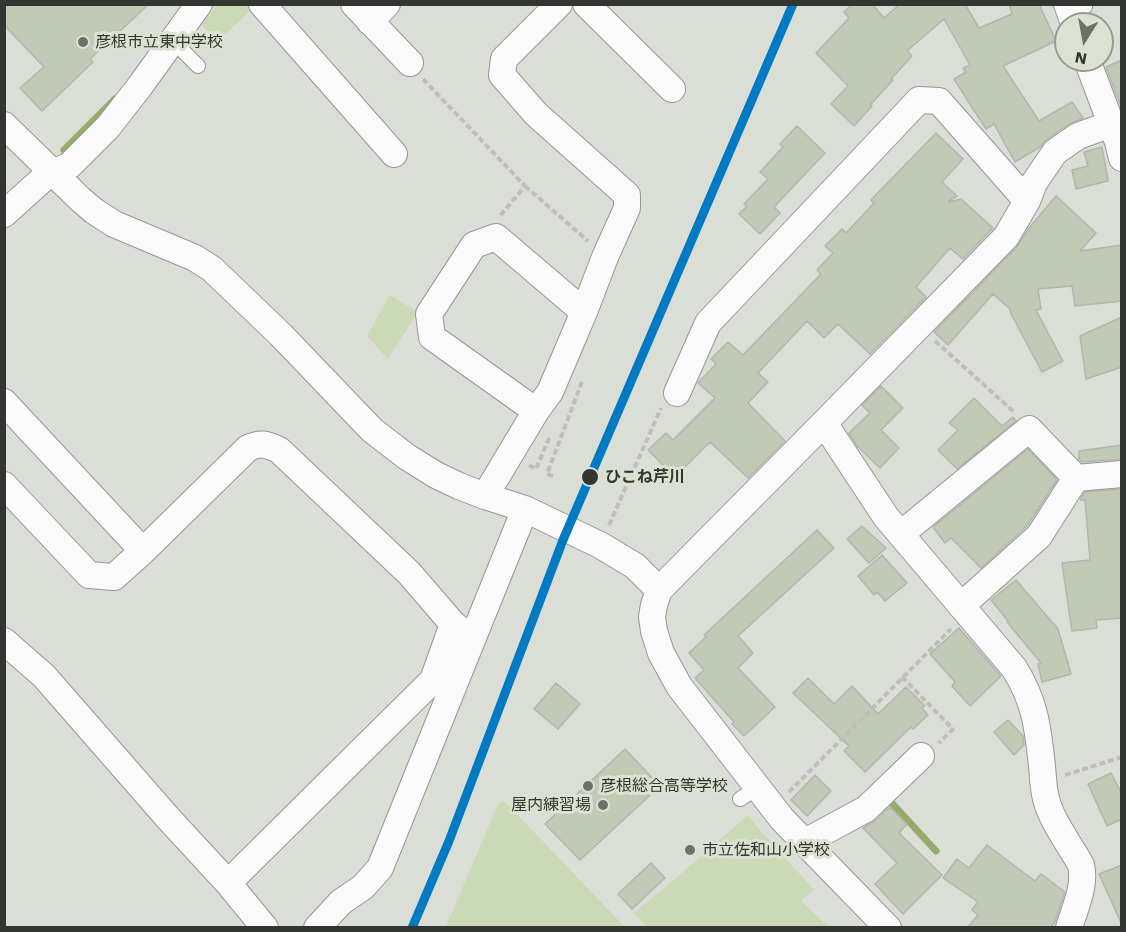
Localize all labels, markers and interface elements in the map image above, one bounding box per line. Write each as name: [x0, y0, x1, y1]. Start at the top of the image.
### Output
north arrow: [1054, 12, 1114, 72]
place label: 彦根市立東中学校: [95, 32, 223, 52]
marker: 彦根市立東中学校: [76, 35, 90, 49]
text: N: [1073, 48, 1088, 69]
marker: ひこね芹川: [580, 467, 600, 487]
place label: ひこね芹川: [605, 467, 685, 487]
place label: 彦根総合高等学校: [600, 776, 728, 796]
marker: 彦根総合高等学校: [581, 779, 595, 793]
place label: 屋内練習場: [511, 795, 591, 815]
marker: 屋内練習場: [596, 798, 610, 812]
place label: 市立佐和山小学校: [702, 840, 830, 860]
marker: 市立佐和山小学校: [683, 843, 697, 857]

